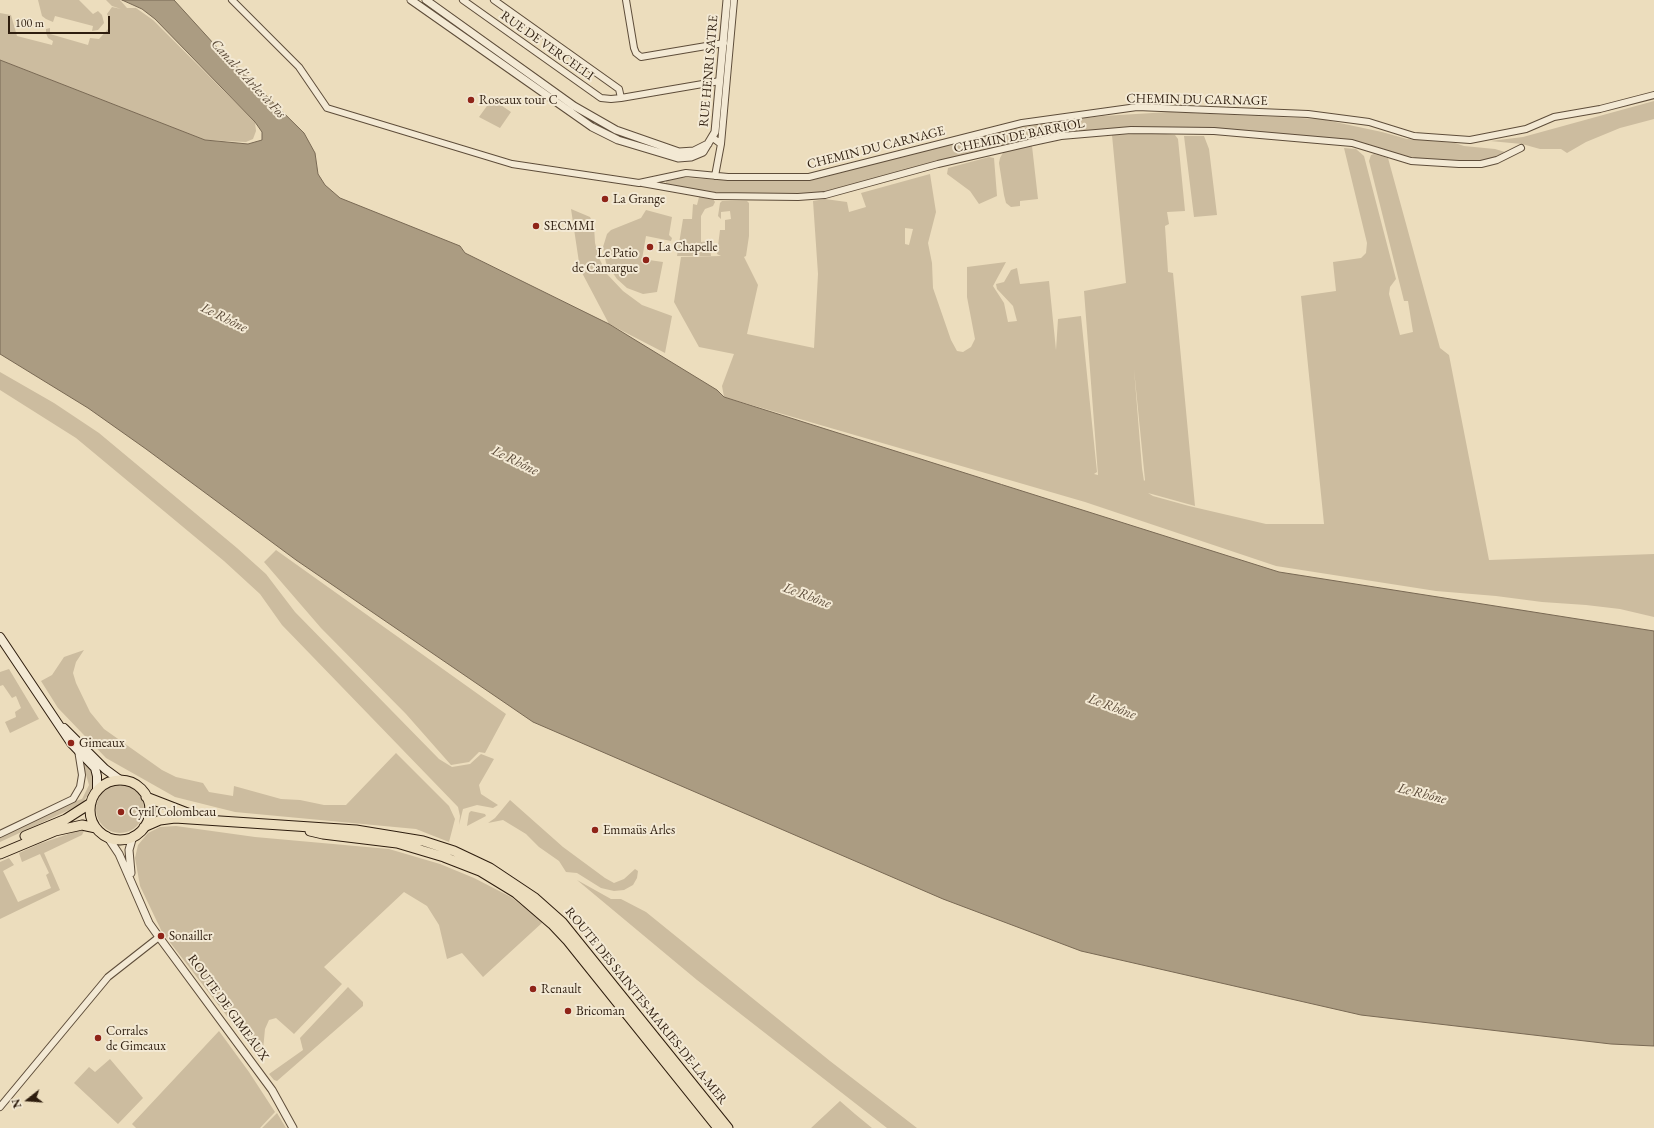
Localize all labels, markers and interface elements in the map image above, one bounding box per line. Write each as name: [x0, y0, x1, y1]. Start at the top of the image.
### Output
scale bar: [10, 8, 112, 34]
street label: RUE DE VERCELLI: [497, 8, 597, 84]
street label: RUE HENRI SATRE: [696, 14, 722, 128]
text: 100 m: [15, 15, 44, 31]
water label: Canal d'Arles à Fos: [207, 36, 289, 122]
street label: CHEMIN DU CARNAGE: [1126, 91, 1268, 109]
place label: Roseaux tour C: [479, 92, 558, 108]
marker: Roseaux tour C: [466, 95, 476, 105]
street label: CHEMIN DE BARRIOL: [952, 116, 1086, 156]
street label: CHEMIN DU CARNAGE: [806, 123, 946, 173]
place label: La Grange: [613, 191, 665, 207]
marker: La Grange: [600, 194, 610, 204]
place label: SECMMI: [544, 218, 594, 234]
marker: SECMMI: [531, 221, 541, 231]
place label: La Chapelle: [658, 239, 718, 255]
marker: La Chapelle: [645, 242, 655, 252]
place label: Le Patio de Camargue: [572, 245, 638, 276]
marker: Le Patio de Camargue: [641, 255, 651, 265]
water label: Le Rhône: [198, 300, 250, 336]
water label: Le Rhône: [489, 443, 541, 479]
water label: Le Rhône: [781, 580, 833, 612]
water label: Le Rhône: [1086, 691, 1138, 723]
place label: Gimeaux: [79, 735, 124, 751]
marker: Gimeaux: [66, 738, 76, 748]
water label: Le Rhône: [1396, 780, 1448, 808]
place label: Cyril Colombeau: [129, 804, 216, 820]
marker: Cyril Colombeau: [116, 807, 126, 817]
place label: Emmaüs Arles: [603, 822, 675, 838]
marker: Emmaüs Arles: [590, 825, 600, 835]
street label: ROUTE DES SAINTES-MARIES-DE-LA-MER: [562, 904, 730, 1108]
place label: Sonailler: [169, 928, 212, 944]
marker: Sonailler: [156, 931, 166, 941]
street label: ROUTE DE GIMEAUX: [184, 952, 272, 1064]
place label: Renault: [541, 981, 581, 997]
marker: Renault: [528, 984, 538, 994]
place label: Bricoman: [576, 1003, 625, 1019]
marker: Bricoman: [563, 1006, 573, 1016]
place label: Corrales de Gimeaux: [106, 1023, 166, 1054]
marker: Corrales de Gimeaux: [93, 1033, 103, 1043]
north arrow: [8, 1080, 48, 1120]
text: N: [9, 1097, 25, 1110]

